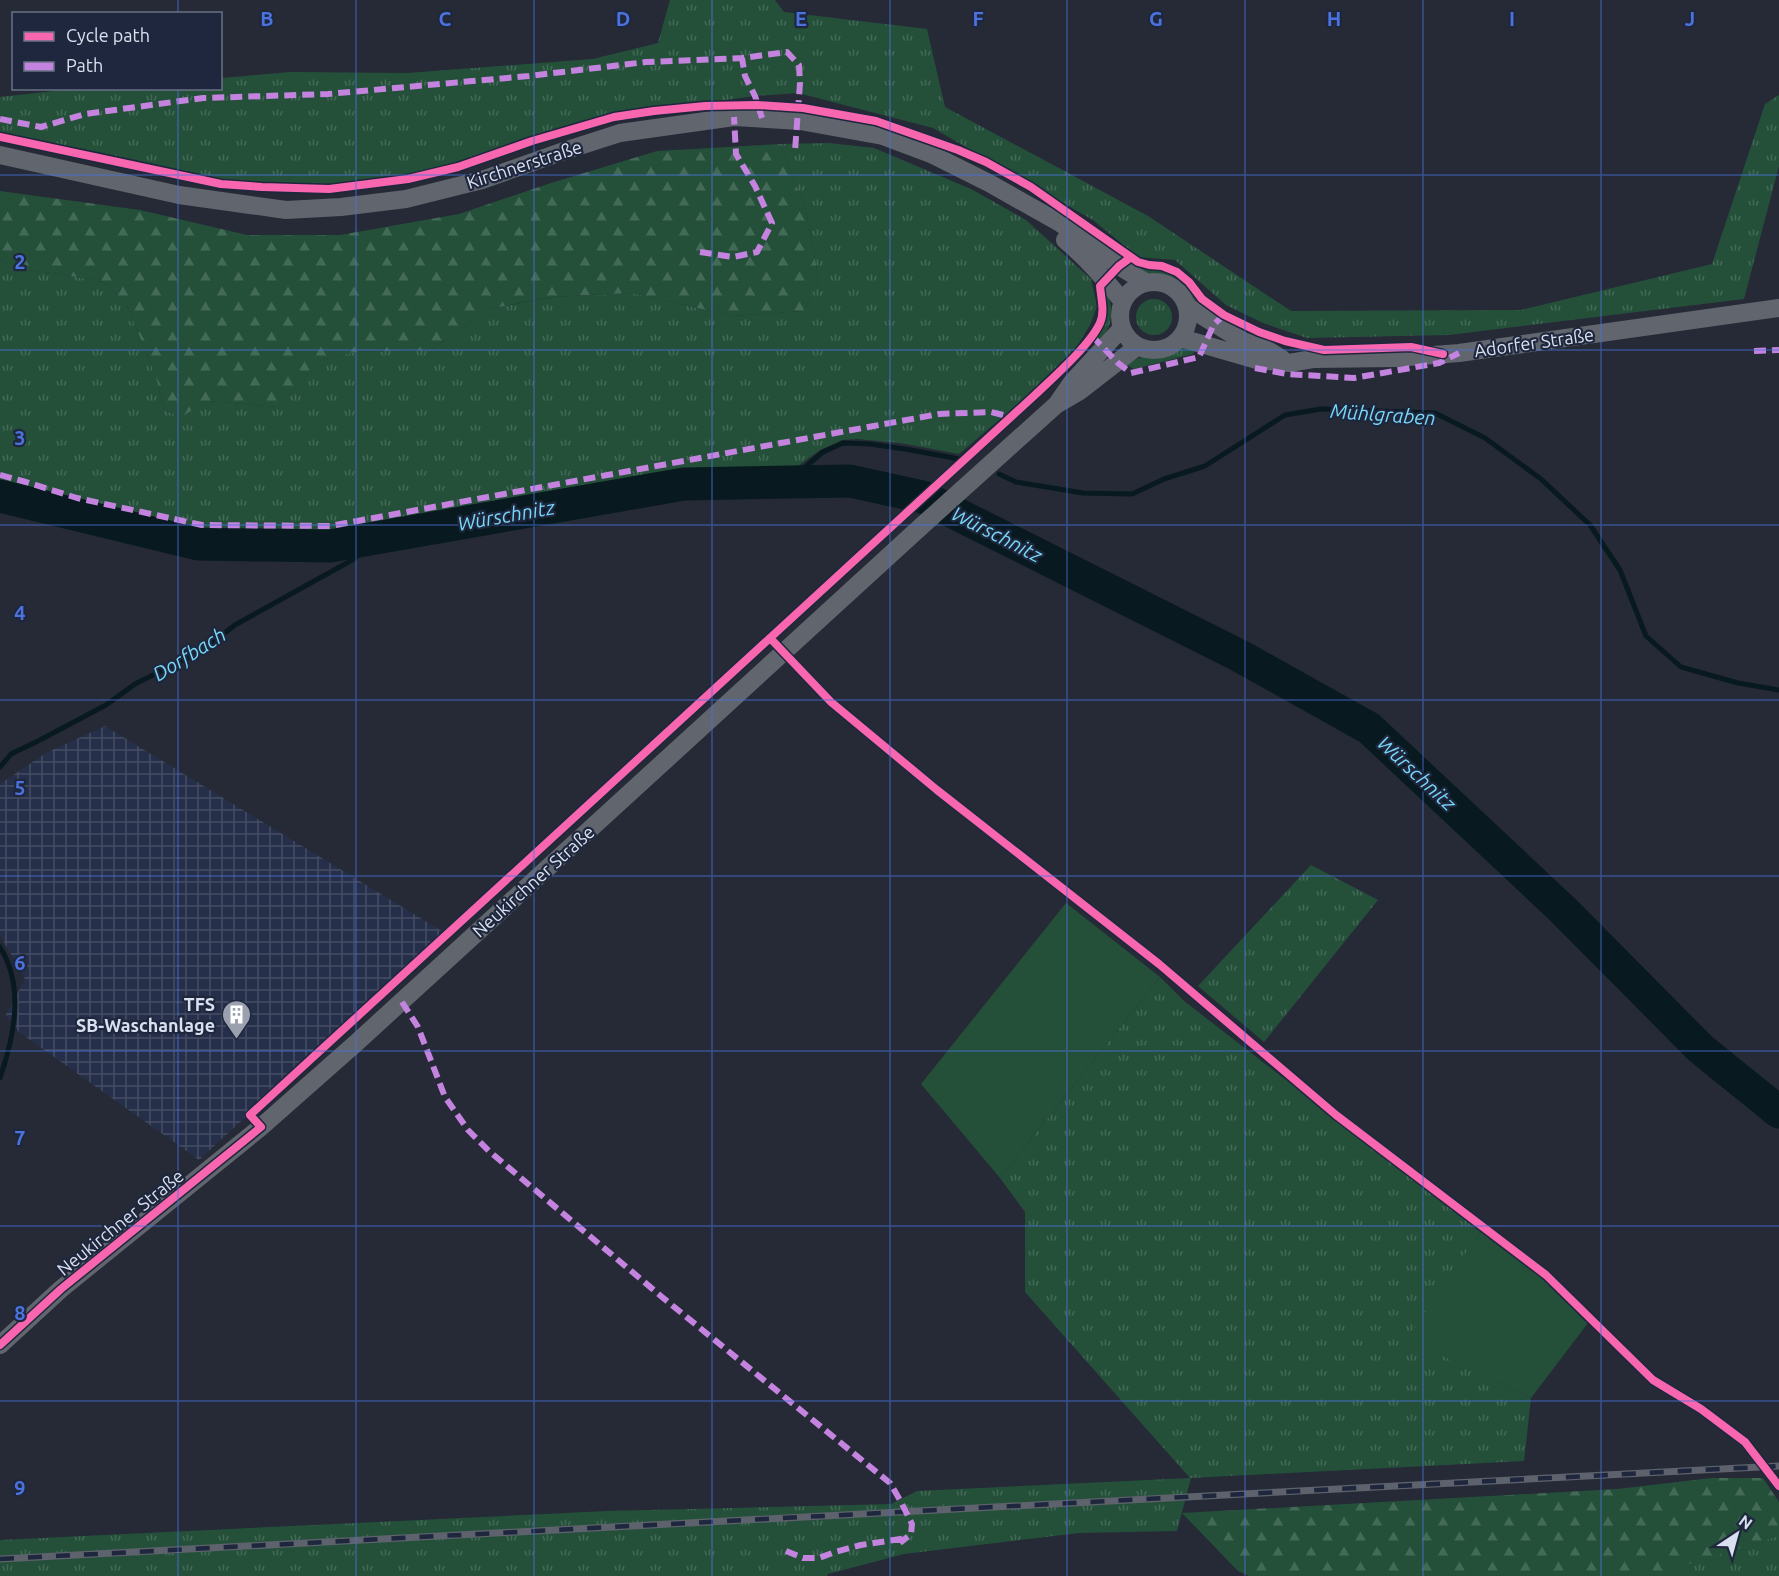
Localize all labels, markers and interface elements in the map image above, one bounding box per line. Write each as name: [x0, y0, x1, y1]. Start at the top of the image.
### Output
text: B: [260, 7, 274, 30]
text: C: [439, 7, 452, 30]
text: D: [616, 7, 630, 30]
text: E: [795, 7, 807, 30]
text: F: [972, 7, 984, 30]
text: G: [1149, 7, 1163, 30]
text: H: [1327, 7, 1341, 30]
text: I: [1509, 7, 1515, 30]
text: J: [1685, 7, 1695, 30]
legend: [12, 12, 222, 90]
text: Cycle path: [66, 25, 150, 45]
text: Path: [66, 55, 103, 75]
street label: Kirchnerstraße: [464, 136, 584, 192]
text: 2: [14, 250, 26, 273]
street label: Adorfer Straße: [1473, 324, 1595, 360]
water label: Mühlgraben: [1330, 399, 1436, 429]
text: 3: [14, 426, 26, 449]
water label: Würschnitz: [456, 495, 557, 535]
water label: Würschnitz: [948, 501, 1047, 567]
text: 4: [14, 601, 26, 624]
water label: Dorfbach: [148, 622, 230, 686]
water label: Würschnitz: [1373, 731, 1461, 816]
text: 5: [14, 776, 26, 799]
street label: Neukirchner Straße: [468, 821, 598, 941]
text: 6: [14, 951, 26, 974]
place label: TFS SB-Waschanlage: [76, 994, 215, 1035]
building icon: TFS SB-Waschanlage: [220, 998, 252, 1040]
text: 7: [14, 1126, 26, 1149]
street label: Neukirchner Straße: [53, 1165, 187, 1279]
text: 8: [14, 1301, 26, 1324]
text: 9: [14, 1476, 26, 1499]
north arrow: [1707, 1504, 1767, 1564]
text: N: [1736, 1511, 1756, 1533]

